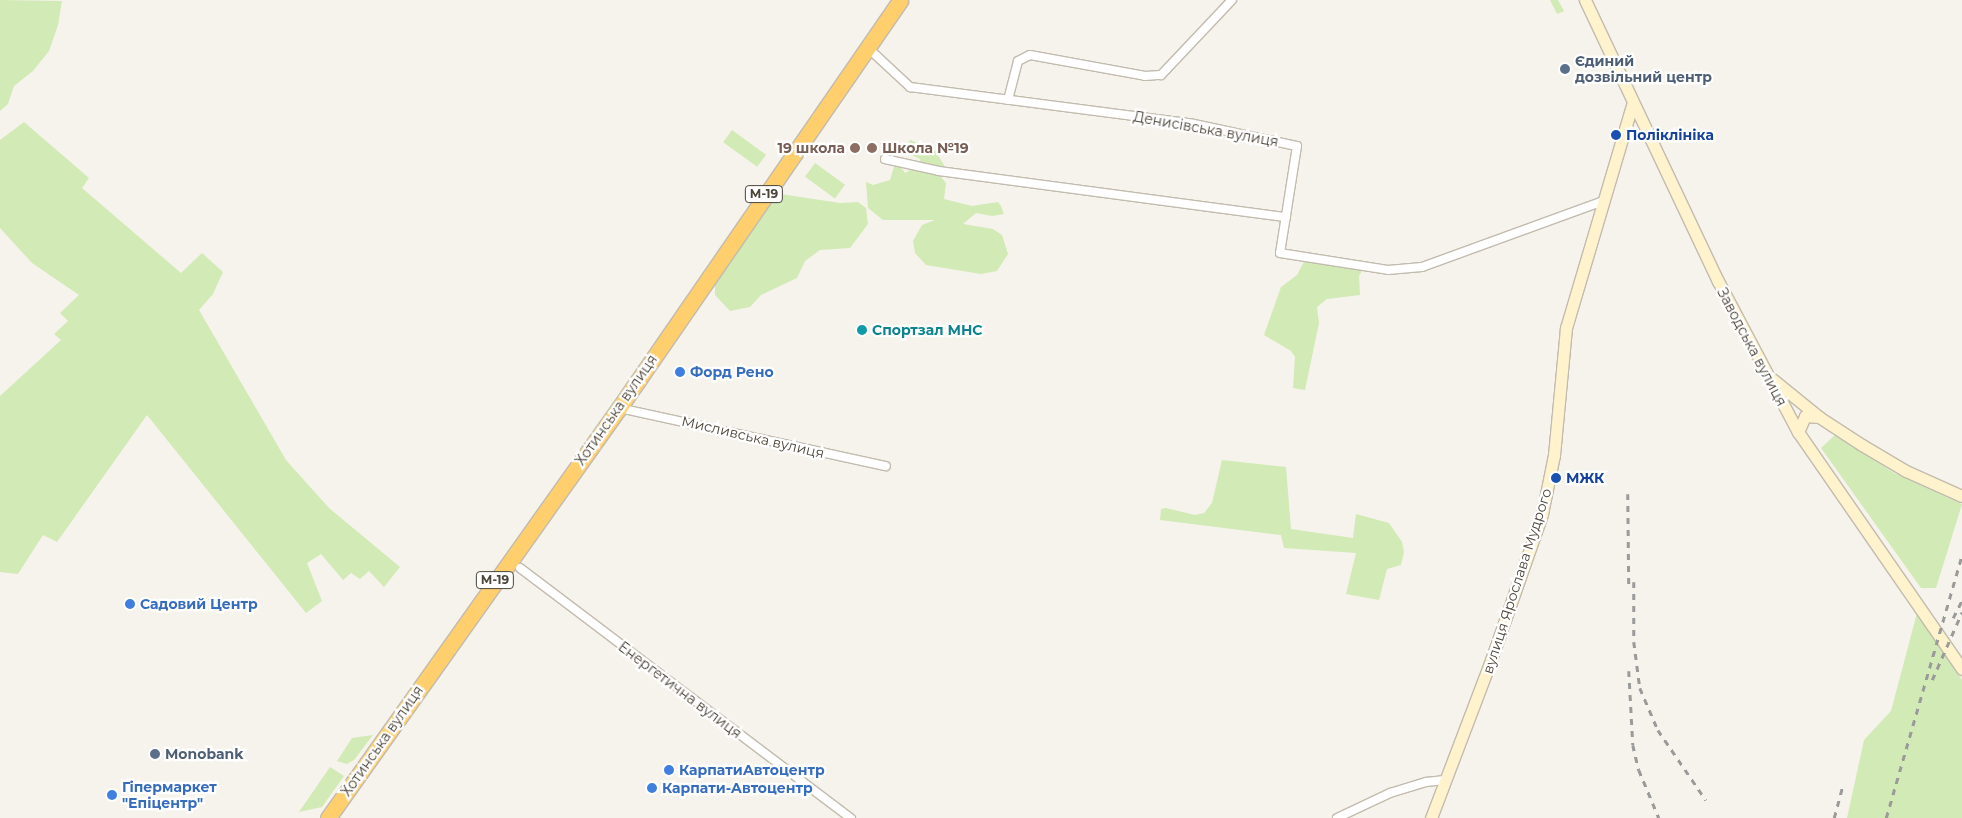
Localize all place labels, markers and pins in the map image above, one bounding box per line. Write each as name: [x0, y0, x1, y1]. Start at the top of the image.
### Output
place label: Єдиний дозвільний центр: [1575, 53, 1712, 85]
marker: Єдиний дозвільний центр: [1559, 63, 1571, 75]
place label: Поліклініка: [1626, 127, 1714, 143]
marker: Поліклініка: [1610, 129, 1622, 141]
place label: 19 школа: [777, 140, 845, 156]
place label: Школа №19: [882, 140, 969, 156]
marker: 19 школа: [849, 142, 861, 154]
marker: Школа №19: [866, 142, 878, 154]
place label: Спортзал МНС: [872, 322, 983, 338]
marker: Спортзал МНС: [856, 324, 868, 336]
place label: Форд Рено: [690, 364, 774, 380]
marker: Форд Рено: [674, 366, 686, 378]
place label: МЖК: [1566, 470, 1604, 486]
marker: МЖК: [1550, 472, 1562, 484]
place label: Садовий Центр: [140, 596, 258, 612]
marker: Садовий Центр: [124, 598, 136, 610]
place label: Monobank: [165, 746, 243, 762]
marker: Monobank: [149, 748, 161, 760]
place label: КарпатиАвтоцентр: [679, 762, 825, 778]
marker: КарпатиАвтоцентр: [663, 764, 675, 776]
place label: Гіпермаркет "Епіцентр": [122, 779, 217, 812]
place label: Карпати-Автоцентр: [662, 780, 813, 796]
marker: Карпати-Автоцентр: [646, 782, 658, 794]
marker: Гіпермаркет "Епіцентр": [106, 789, 118, 801]

